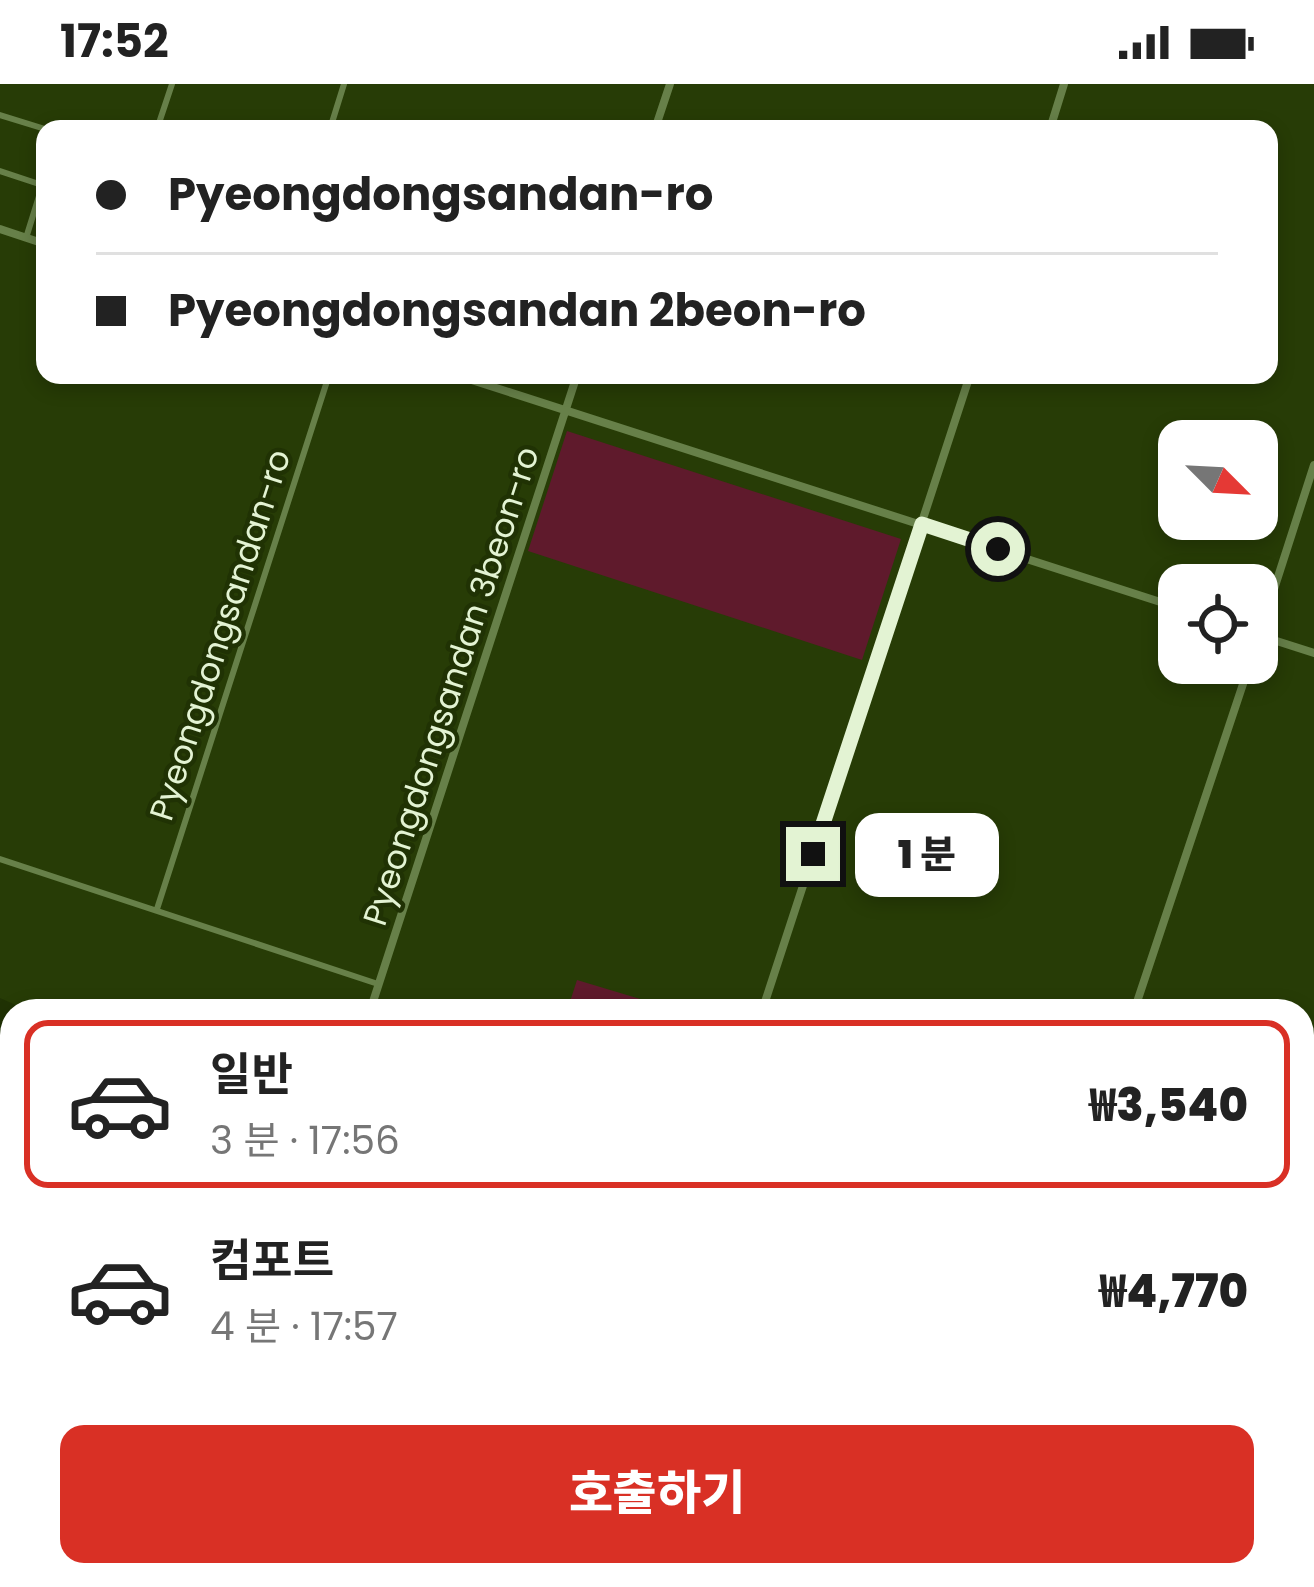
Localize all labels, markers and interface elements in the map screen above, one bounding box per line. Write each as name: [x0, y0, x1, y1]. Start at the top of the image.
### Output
text: 17:52: [60, 10, 169, 73]
text: Pyeongdongsandan-ro: [168, 163, 713, 226]
text: Pyeongdongsandan 2beon-ro: [168, 279, 866, 342]
north arrow: [1158, 420, 1278, 540]
map controls: [1158, 420, 1278, 684]
street label: Pyeongdongsandan 3beon-ro: [351, 441, 551, 931]
street label: Pyeongdongsandan-ro: [138, 443, 302, 827]
route start: [971, 522, 1025, 576]
button: locate: [1158, 564, 1278, 684]
callout: 1 분: [855, 812, 999, 896]
route end: [786, 827, 840, 881]
text: 1 분: [898, 827, 956, 882]
text: 일반: [210, 1043, 293, 1106]
icon: car: [66, 1050, 174, 1158]
text: ₩3,540: [1089, 1074, 1248, 1137]
text: 3 분 · 17:56: [210, 1113, 400, 1168]
text: 컴포트: [210, 1229, 334, 1292]
icon: car: [66, 1236, 174, 1344]
text: ₩4,770: [1099, 1260, 1248, 1323]
text: 4 분 · 17:57: [210, 1299, 398, 1354]
button: 호출하기: [60, 1425, 1254, 1563]

